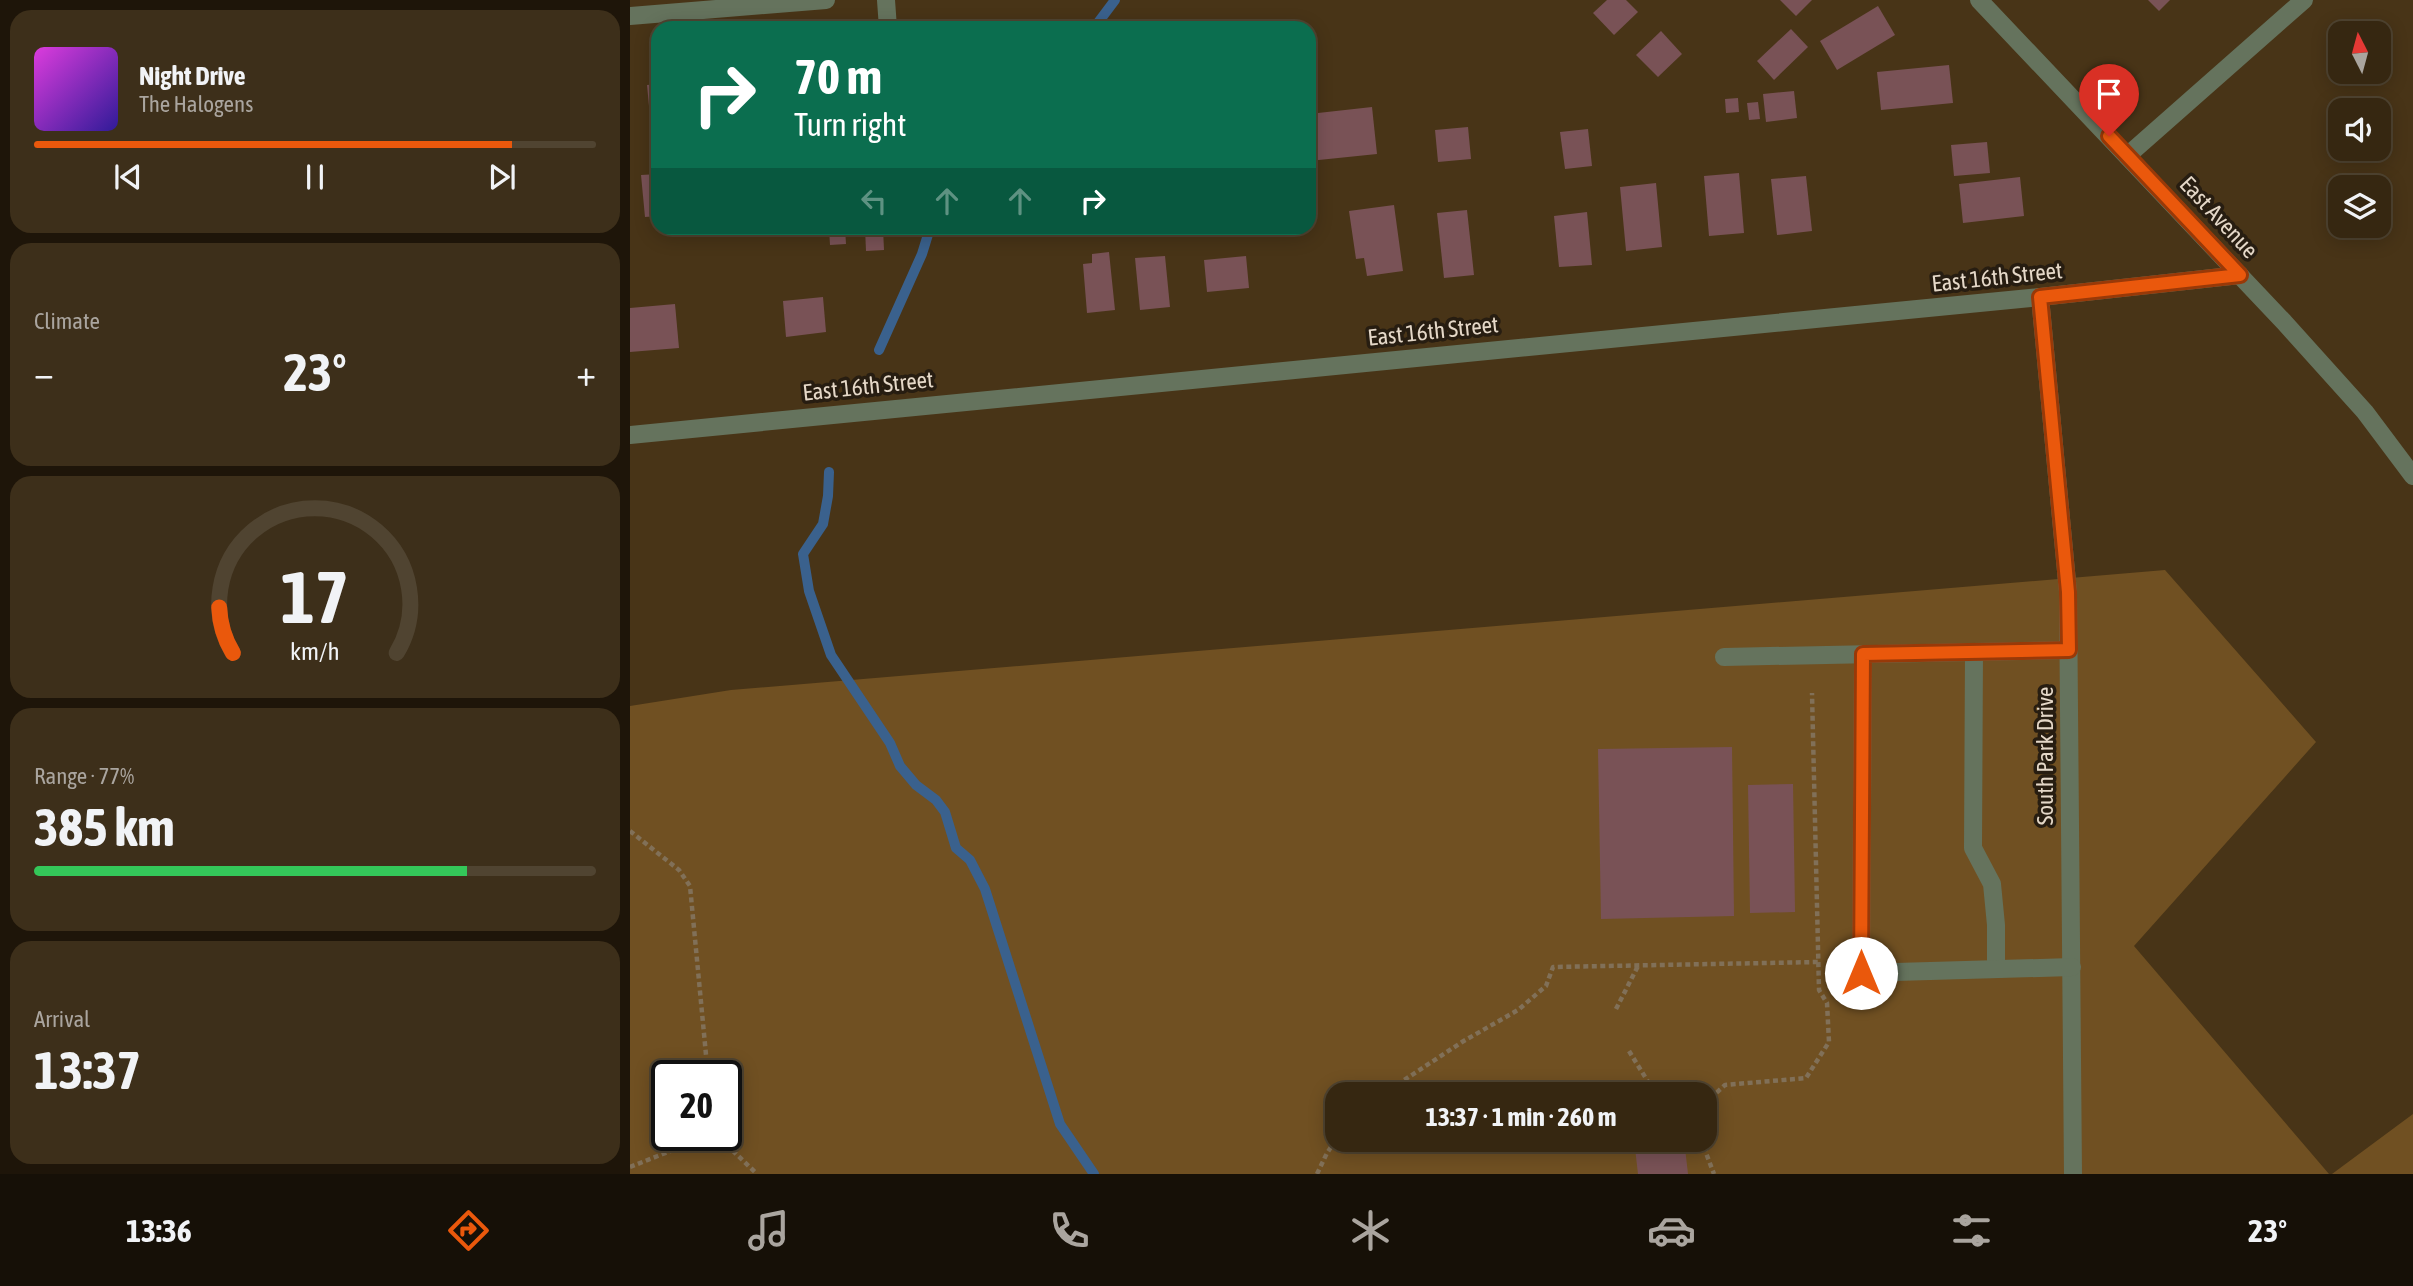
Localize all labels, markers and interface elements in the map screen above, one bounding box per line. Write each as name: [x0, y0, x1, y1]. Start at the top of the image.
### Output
north arrow: [2328, 21, 2390, 84]
map controls: [2328, 21, 2391, 238]
text: 70 m: [794, 48, 882, 104]
icon: right: [679, 49, 770, 140]
text: Night Drive: [139, 61, 246, 91]
pin: [2079, 64, 2139, 136]
icon: arrive: [2090, 75, 2128, 113]
text: The Halogens: [139, 91, 253, 117]
button: sound: [2328, 98, 2391, 161]
text: Turn right: [794, 106, 907, 143]
icon: previous: [109, 158, 147, 196]
icon: pause: [296, 158, 334, 196]
icon: next: [483, 158, 521, 196]
street label: East Avenue: [2175, 171, 2263, 263]
button: layers: [2328, 175, 2391, 238]
icon: left: [855, 182, 893, 220]
icon: ahead: [928, 182, 966, 220]
icon: ahead: [1001, 182, 1039, 220]
icon: right: [1074, 182, 1112, 220]
street label: East 16th Street: [1930, 257, 2064, 297]
text: Climate: [34, 308, 100, 334]
street label: East 16th Street: [1366, 311, 1500, 351]
text: 23°: [283, 342, 347, 402]
text: −: [34, 351, 54, 394]
text: +: [576, 351, 596, 394]
street label: East 16th Street: [801, 366, 935, 406]
text: 17: [281, 555, 349, 638]
text: km/h: [290, 637, 340, 665]
street label: South Park Drive: [2032, 687, 2058, 825]
text: Range · 77%: [34, 763, 134, 789]
text: 385 km: [34, 797, 175, 857]
position arrow: [1824, 936, 1898, 1010]
text: Arrival: [34, 1006, 90, 1032]
text: 13:37: [34, 1040, 141, 1100]
speed limit sign: 20: [651, 1060, 742, 1151]
text: 13:37 · 1 min · 260 m: [1426, 1102, 1616, 1132]
icon: directions: [444, 1206, 493, 1255]
icon: music: [744, 1206, 793, 1255]
icon: phone: [1045, 1206, 1094, 1255]
icon: climate: [1346, 1206, 1395, 1255]
icon: car: [1647, 1206, 1696, 1255]
icon: filters: [1947, 1206, 1996, 1255]
text: 13:36: [126, 1212, 192, 1249]
text: 23°: [2248, 1212, 2287, 1249]

